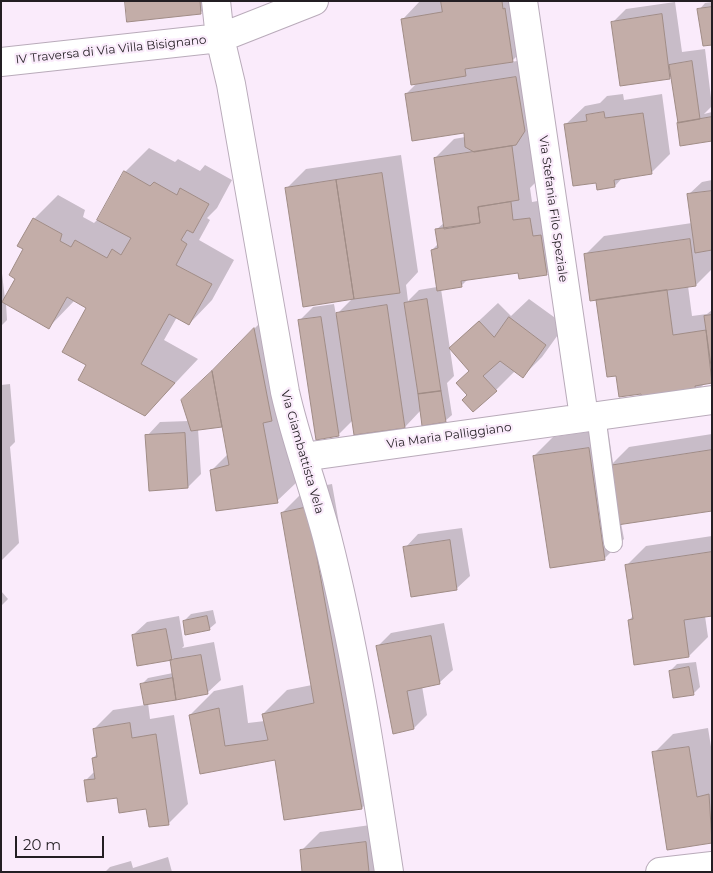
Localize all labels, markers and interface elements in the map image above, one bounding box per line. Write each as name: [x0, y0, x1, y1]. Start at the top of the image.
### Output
street label: IV Traversa di Via Villa Bisignano: [15, 33, 207, 67]
street label: Via Stefania Filo Speziale: [536, 135, 570, 283]
street label: Via Giambattista Vela: [277, 389, 327, 515]
street label: Via Maria Palliggiano: [386, 420, 512, 452]
scale bar: [18, 826, 106, 858]
text: 20 m: [23, 835, 61, 854]

